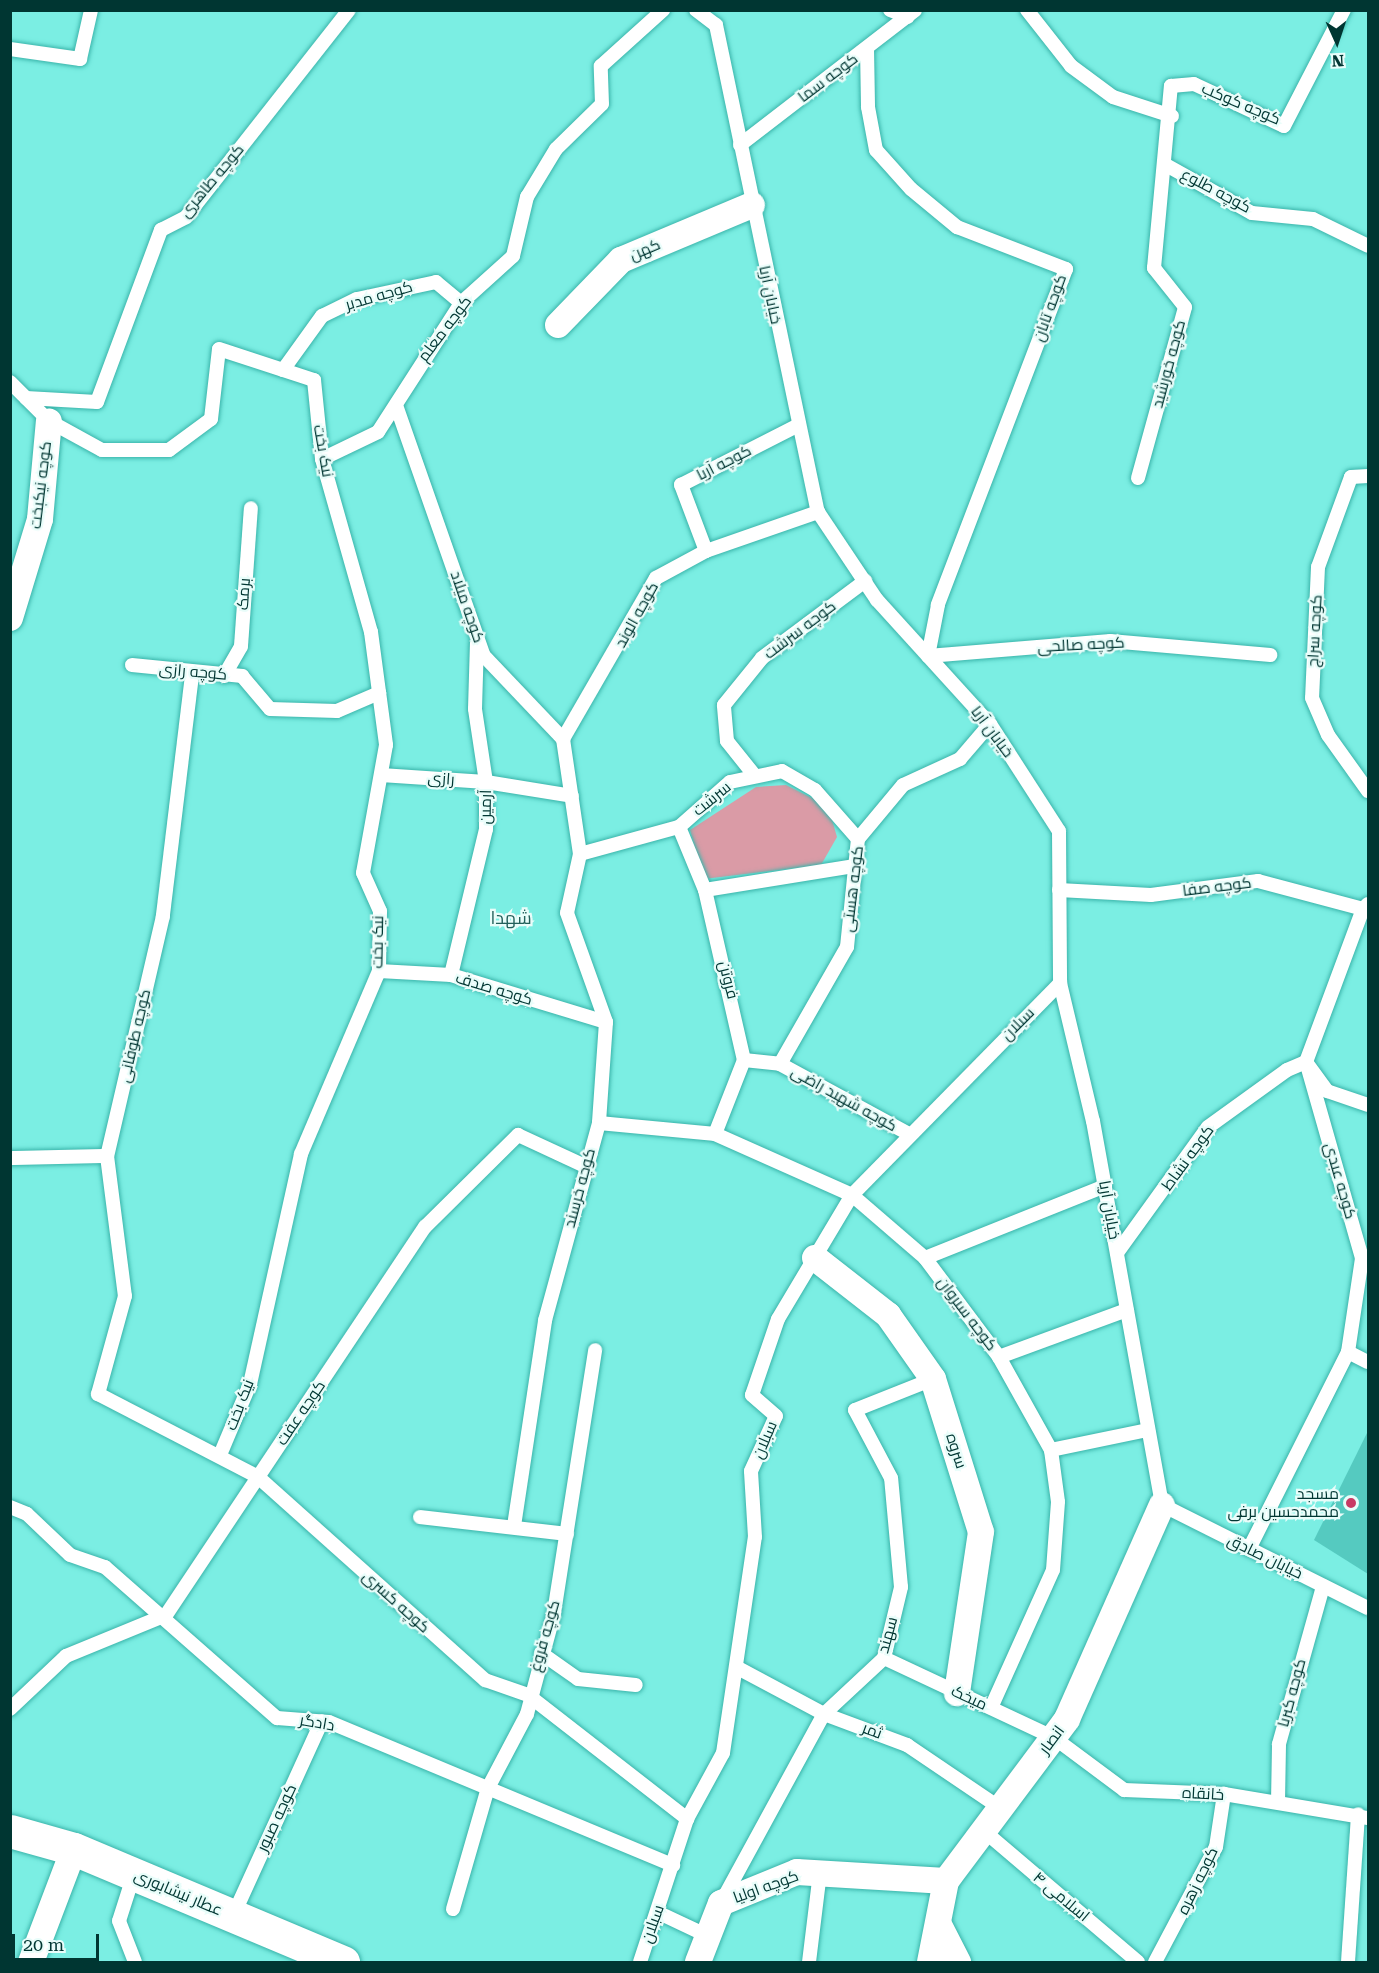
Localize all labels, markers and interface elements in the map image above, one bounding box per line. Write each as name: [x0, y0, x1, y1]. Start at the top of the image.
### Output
north arrow: [1307, 12, 1367, 72]
street label: کوچه سما: [794, 49, 862, 107]
text: N: [1331, 51, 1345, 70]
street label: کوچه کوکب: [1199, 79, 1283, 129]
street label: کوچه طاهری: [176, 140, 248, 222]
street label: کوچه طلوع: [1178, 165, 1254, 217]
street label: کهن: [627, 235, 663, 265]
street label: خیابان آریا: [754, 264, 786, 326]
street label: کوچه تابان: [1029, 272, 1071, 344]
street label: کوچه مدبر: [343, 277, 415, 315]
street label: کوچه معلم: [414, 292, 476, 366]
street label: کوچه خورشید: [1148, 318, 1190, 410]
street label: نیک بخت: [309, 423, 337, 479]
street label: کوچه نیکبخت: [26, 440, 56, 530]
street label: کوچه آریا: [693, 441, 755, 485]
street label: کوچه میلاد: [446, 568, 488, 646]
street label: برمک: [233, 577, 255, 611]
street label: کوچه الوند: [611, 579, 663, 651]
street label: کوچه سراج: [1304, 594, 1326, 668]
street label: کوچه سرشت: [760, 597, 840, 663]
street label: کوچه صالحی: [1037, 633, 1125, 657]
street label: کوچه رازی: [158, 659, 228, 685]
street label: خیابان آریا: [966, 702, 1018, 762]
street label: رازی: [427, 768, 455, 790]
street label: سرشت: [689, 778, 735, 820]
street label: آرمین: [476, 789, 496, 825]
street label: کوچه هستی: [838, 845, 868, 933]
street label: کوچه صفا: [1181, 873, 1253, 901]
district label: شهدا: [490, 907, 532, 929]
street label: نیک بخت: [368, 915, 388, 969]
street label: فروتن: [714, 959, 742, 1001]
street label: کوچه صدف: [453, 968, 535, 1010]
street label: کوچه طوفانی: [115, 987, 155, 1085]
street label: سبلان: [997, 1003, 1039, 1045]
street label: کوچه شهید راضی: [788, 1062, 900, 1136]
street label: کوچه نشاط: [1158, 1121, 1218, 1195]
street label: کوچه عبدی: [1320, 1141, 1360, 1221]
street label: کوچه خرسند: [560, 1146, 600, 1230]
street label: خیابان آریا: [1094, 1179, 1124, 1241]
street label: کوچه سیروان: [933, 1273, 1001, 1355]
street label: نیک بخت: [222, 1377, 258, 1433]
street label: کوچه عفت: [272, 1377, 330, 1449]
street label: سبلان: [748, 1418, 782, 1462]
street label: سروه: [941, 1431, 971, 1471]
place label: مسجد محمدحسین برفی: [1227, 1484, 1339, 1522]
marker: مسجد محمدحسین برفی: [1344, 1496, 1358, 1510]
street label: خیابان صادق: [1224, 1531, 1306, 1583]
street label: کوچه کسری: [358, 1567, 434, 1637]
street label: کوچه فروغ: [526, 1598, 564, 1674]
street label: سهند: [874, 1615, 902, 1655]
street label: کوچه کبریا: [1274, 1657, 1310, 1729]
street label: میخک: [948, 1681, 990, 1715]
street label: دادگر: [298, 1710, 336, 1736]
street label: ثمر: [859, 1719, 885, 1743]
street label: انصار: [1035, 1722, 1069, 1758]
street label: کوچه صبور: [253, 1781, 301, 1855]
street label: خانقاه: [1181, 1783, 1225, 1805]
street label: کوچه زهره: [1173, 1844, 1223, 1918]
street label: عطار نیشابوری: [131, 1866, 225, 1920]
street label: کوچه اولیا: [731, 1866, 801, 1908]
street label: اسلامی ۴: [1029, 1868, 1093, 1926]
street label: سبلان: [638, 1902, 668, 1946]
scale bar: [15, 1922, 102, 1960]
text: 20 m: [23, 1934, 64, 1955]

